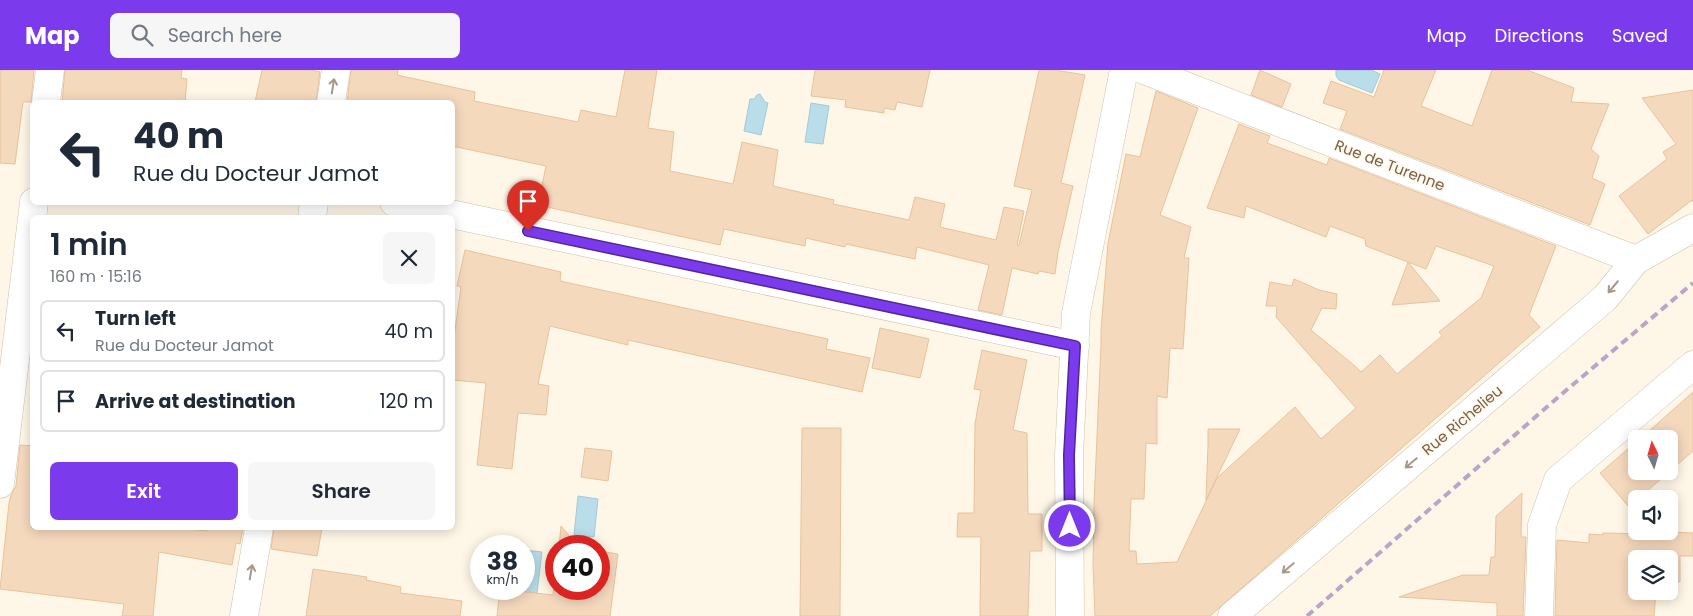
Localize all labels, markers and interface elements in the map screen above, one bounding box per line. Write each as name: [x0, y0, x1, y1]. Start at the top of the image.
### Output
search box: [110, 13, 460, 58]
text: Map: [25, 19, 80, 52]
icon: search: [128, 21, 156, 49]
text: Search here: [168, 22, 282, 49]
text: Map: [1427, 23, 1466, 48]
text: Directions: [1494, 23, 1584, 48]
text: Saved: [1612, 23, 1668, 48]
one-way arrow: [329, 79, 339, 95]
text: 40 m: [133, 111, 224, 160]
icon: left: [50, 120, 115, 185]
street label: Rue de Turenne: [1332, 134, 1448, 196]
text: Rue du Docteur Jamot: [133, 158, 379, 189]
pin: [507, 180, 549, 231]
icon: arrive: [514, 187, 542, 215]
text: 1 min: [50, 223, 128, 266]
button: close: [383, 232, 435, 284]
text: 160 m · 15:16: [50, 265, 142, 288]
one-way arrow: [1608, 281, 1619, 294]
text: Turn left: [95, 305, 176, 332]
icon: left: [52, 317, 80, 345]
text: 40 m: [384, 318, 433, 345]
text: Rue du Docteur Jamot: [95, 334, 274, 357]
street label: Rue Richelieu: [1417, 380, 1507, 460]
icon: arrive: [52, 387, 80, 415]
text: Arrive at destination: [95, 388, 296, 415]
text: 120 m: [379, 388, 433, 415]
north arrow: [1628, 430, 1678, 480]
map controls: [1628, 430, 1678, 600]
one-way arrow: [1405, 457, 1418, 468]
button: Exit: [50, 462, 238, 520]
button: Share: [248, 462, 435, 520]
button: sound: [1628, 490, 1678, 540]
position arrow: [1043, 499, 1095, 551]
speed limit sign: 40: [545, 535, 610, 600]
text: 38: [487, 544, 518, 579]
button: layers: [1628, 550, 1678, 600]
one-way arrow: [1281, 562, 1294, 574]
one-way arrow: [247, 564, 257, 580]
text: km/h: [487, 571, 518, 588]

